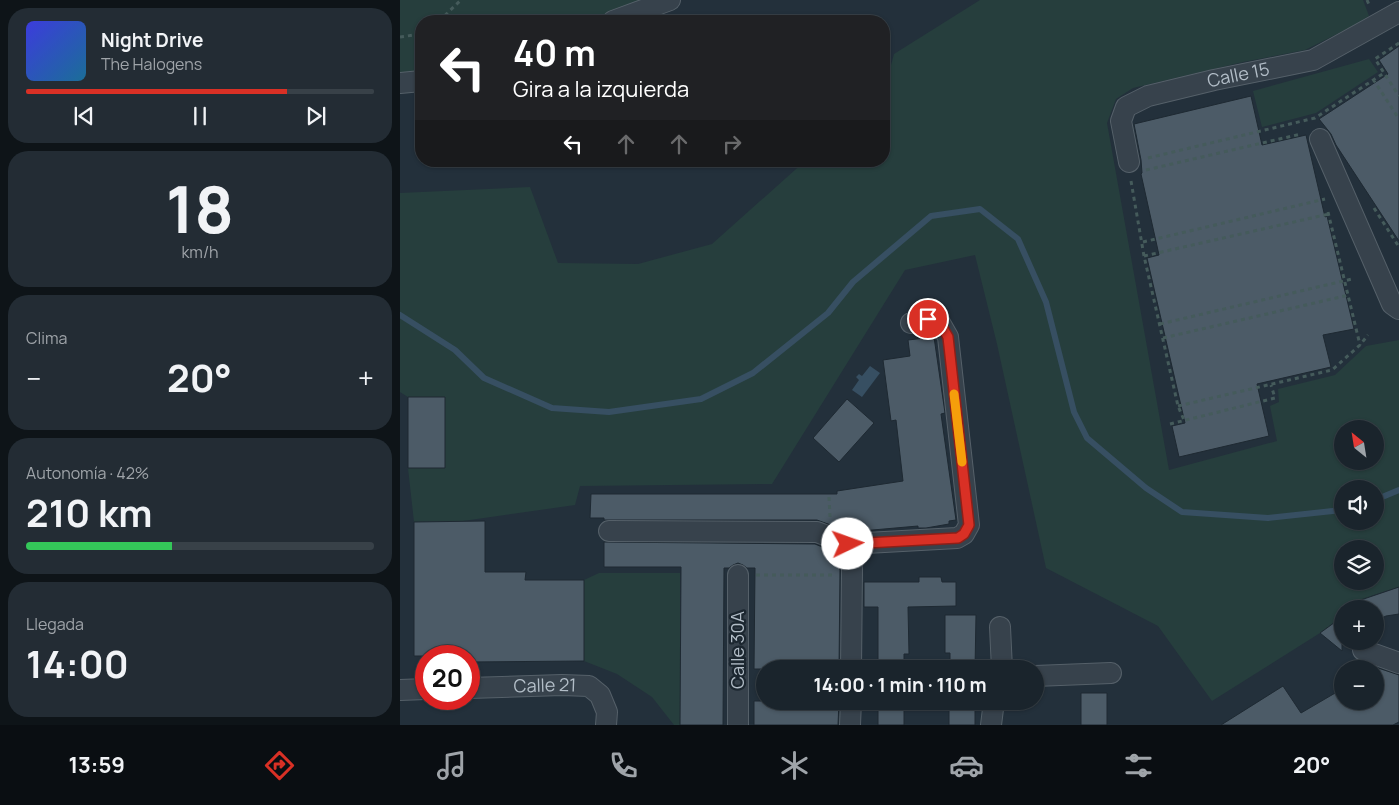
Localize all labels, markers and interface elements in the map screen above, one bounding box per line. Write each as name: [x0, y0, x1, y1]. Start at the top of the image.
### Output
text: Night Drive: [101, 27, 203, 53]
text: 40 m: [513, 29, 596, 77]
icon: left: [430, 35, 495, 100]
text: The Halogens: [101, 53, 202, 75]
street label: Calle 15: [1205, 56, 1271, 92]
text: Gira a la izquierda: [513, 74, 689, 104]
icon: previous: [70, 102, 98, 130]
icon: pause: [186, 102, 214, 130]
icon: next: [302, 102, 330, 130]
icon: left: [559, 130, 587, 158]
icon: ahead: [612, 130, 640, 158]
icon: ahead: [665, 130, 693, 158]
icon: right: [718, 130, 746, 158]
text: 18: [166, 164, 234, 253]
text: km/h: [181, 241, 219, 263]
pin: [907, 298, 949, 340]
icon: arrive: [914, 305, 942, 333]
text: Clima: [26, 327, 67, 349]
text: 20°: [167, 351, 232, 403]
text: −: [26, 359, 41, 397]
text: +: [358, 359, 374, 397]
north arrow: [1334, 420, 1384, 470]
map controls: [1334, 420, 1384, 710]
text: Autonomía · 42%: [26, 462, 149, 484]
button: sound: [1334, 480, 1384, 530]
text: 210 km: [26, 486, 152, 538]
position arrow: [821, 517, 873, 569]
button: layers: [1334, 540, 1384, 590]
button: +: [1334, 600, 1384, 650]
street label: Calle 30A: [725, 611, 749, 689]
text: Llegada: [26, 613, 84, 635]
text: 14:00: [26, 637, 129, 689]
speed limit sign: 20: [415, 645, 480, 710]
button: −: [1334, 660, 1384, 710]
street label: Calle 21: [513, 672, 577, 698]
text: 14:00 · 1 min · 110 m: [813, 672, 987, 698]
icon: directions: [262, 748, 297, 783]
icon: music: [434, 748, 469, 783]
icon: phone: [606, 748, 641, 783]
icon: climate: [777, 748, 812, 783]
icon: car: [949, 748, 984, 783]
icon: filters: [1121, 748, 1156, 783]
text: 13:59: [68, 750, 125, 780]
text: 20°: [1293, 750, 1330, 780]

